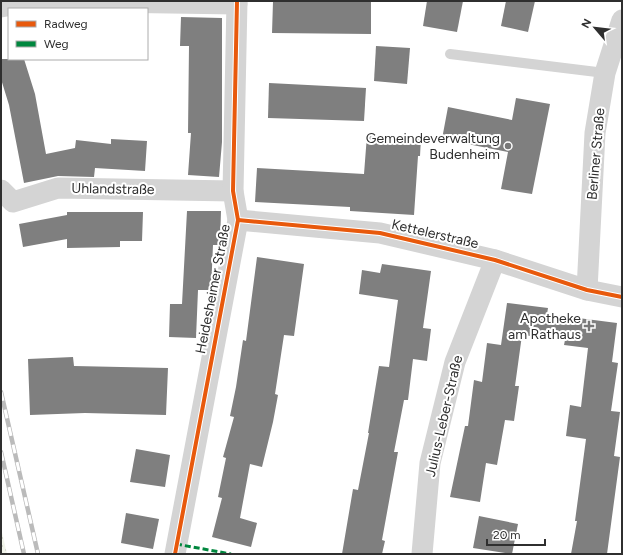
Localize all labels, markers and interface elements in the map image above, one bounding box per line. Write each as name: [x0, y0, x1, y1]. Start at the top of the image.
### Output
legend: [8, 8, 148, 60]
north arrow: [575, 8, 615, 48]
text: Radweg: [44, 17, 88, 31]
text: N: [579, 17, 594, 30]
text: Weg: [44, 37, 69, 51]
street label: Berliner Straße: [584, 107, 609, 201]
place label: Gemeindeverwaltung Budenheim: [366, 130, 500, 163]
marker: Gemeindeverwaltung Budenheim: [503, 141, 513, 151]
street label: Uhlandstraße: [71, 180, 155, 198]
street label: Kettelerstraße: [390, 216, 481, 252]
street label: Heidesheimer Straße: [192, 222, 234, 355]
place label: Apotheke am Rathaus: [508, 310, 581, 343]
marker: Apotheke am Rathaus: [584, 321, 594, 331]
street label: Julius-Leber-Straße: [422, 353, 466, 478]
scale bar: [487, 521, 545, 547]
text: 20 m: [493, 528, 521, 542]

